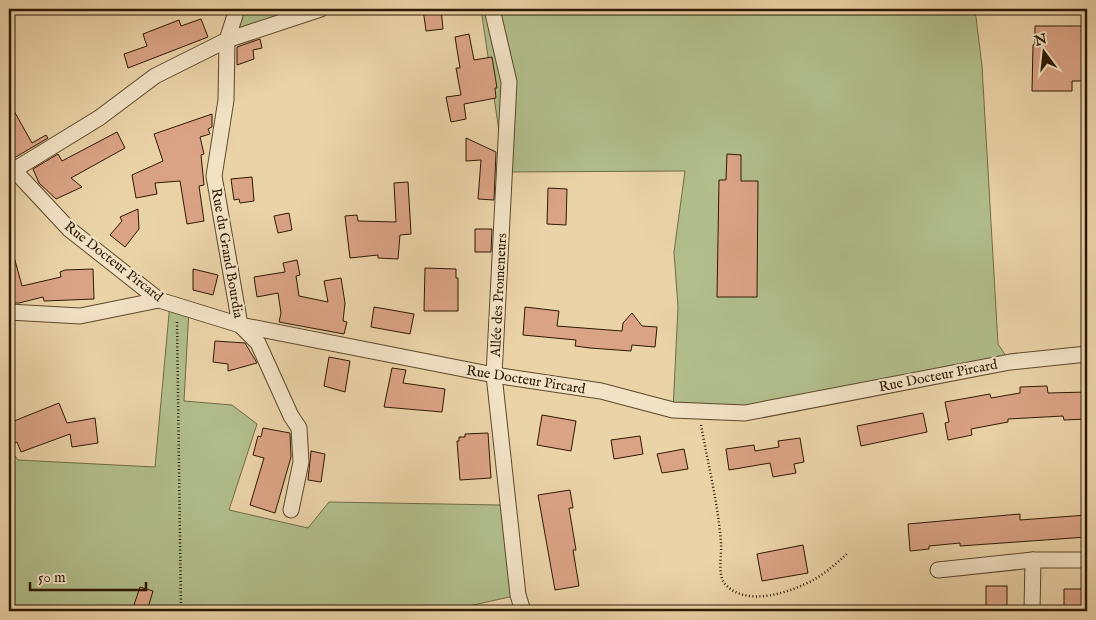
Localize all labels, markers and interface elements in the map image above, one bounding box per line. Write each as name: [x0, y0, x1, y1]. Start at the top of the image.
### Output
north arrow: [1018, 28, 1068, 78]
text: N: [1032, 30, 1049, 51]
street label: Rue du Grand Bourdia: [207, 187, 247, 321]
street label: Rue Docteur Pircard: [60, 218, 167, 306]
street label: Allée des Promeneurs: [487, 233, 511, 358]
street label: Rue Docteur Pircard: [877, 356, 1000, 396]
street label: Rue Docteur Pircard: [465, 362, 587, 398]
scale bar: [30, 560, 146, 592]
text: 50 m: [38, 568, 66, 587]

